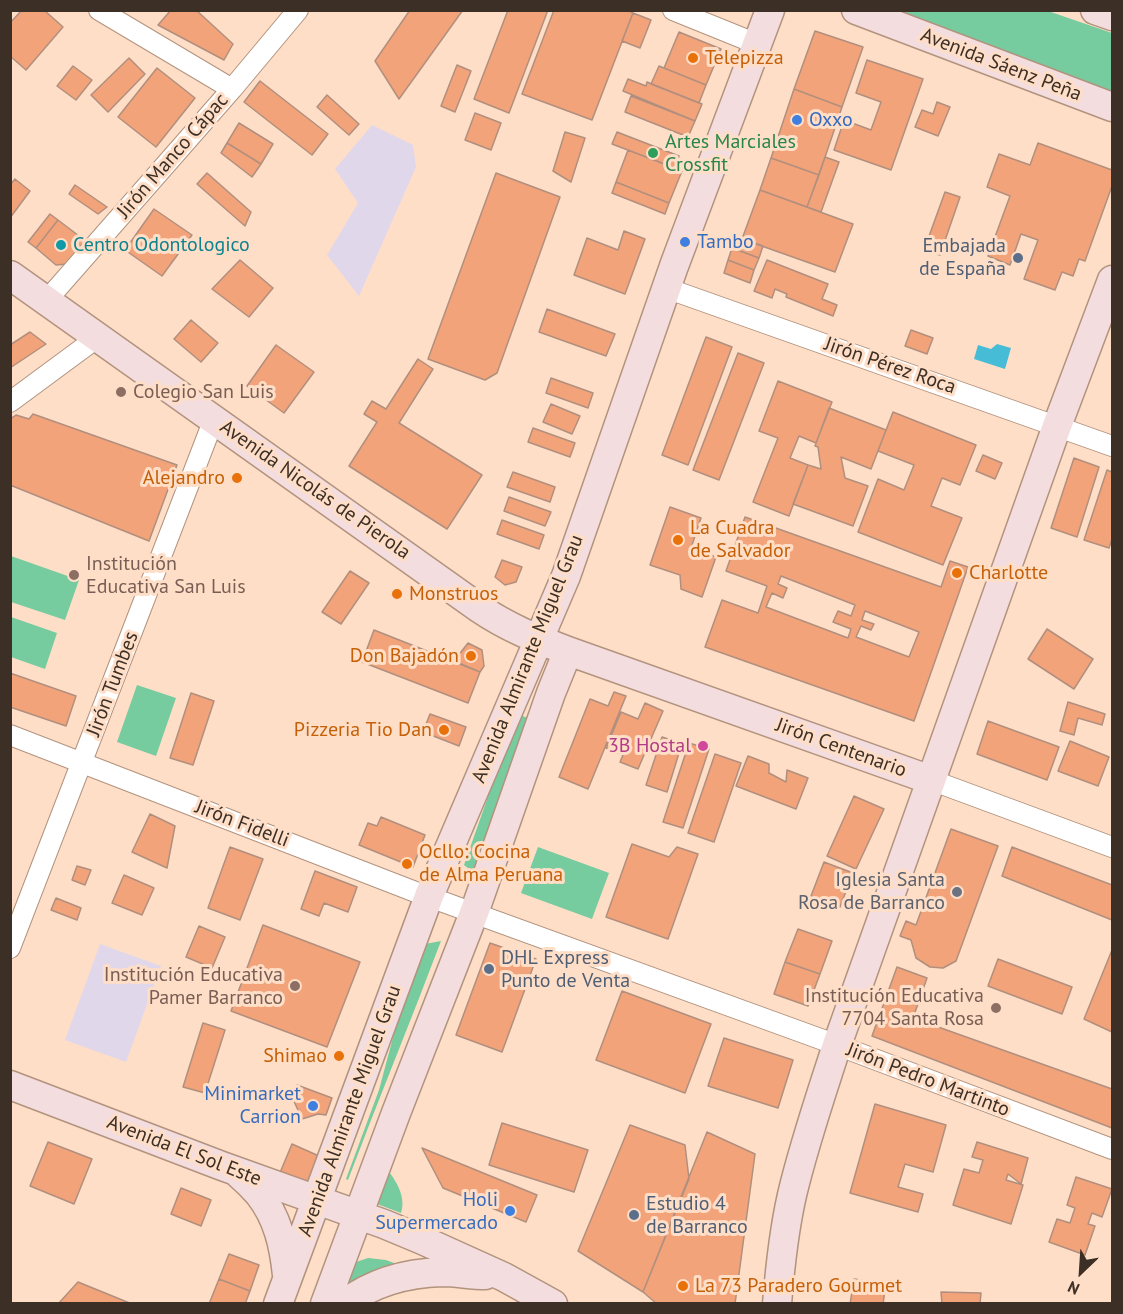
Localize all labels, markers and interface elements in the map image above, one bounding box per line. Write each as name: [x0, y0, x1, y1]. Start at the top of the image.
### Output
street label: Avenida Sáenz Peña: [917, 23, 1085, 107]
place label: Telepizza: [705, 46, 784, 70]
marker: Telepizza: [686, 51, 700, 65]
street label: Jirón Manco Cápac: [112, 89, 234, 223]
place label: Oxxo: [809, 108, 853, 132]
marker: Oxxo: [790, 113, 804, 127]
place label: Artes Marciales Crossfit: [665, 130, 796, 177]
marker: Artes Marciales Crossfit: [646, 146, 660, 160]
place label: Tambo: [697, 230, 754, 254]
place label: Centro Odontologico: [73, 233, 250, 257]
place label: Embajada de España: [919, 234, 1006, 281]
marker: Tambo: [678, 235, 692, 249]
marker: Centro Odontologico: [54, 238, 68, 252]
marker: Embajada de España: [1011, 251, 1025, 265]
street label: Jirón Pérez Roca: [821, 332, 959, 400]
place label: Colegio San Luis: [133, 380, 274, 404]
marker: Colegio San Luis: [114, 385, 128, 399]
street label: Avenida Nicolás de Pierola: [215, 415, 415, 565]
place label: Alejandro: [143, 466, 225, 490]
marker: Alejandro: [230, 471, 244, 485]
place label: La Cuadra de Salvador: [690, 516, 790, 563]
street label: Avenida Almirante Miguel Grau: [467, 531, 589, 787]
marker: La Cuadra de Salvador: [671, 533, 685, 547]
place label: Institución Educativa San Luis: [86, 552, 246, 599]
place label: Charlotte: [969, 561, 1048, 585]
marker: Charlotte: [950, 566, 964, 580]
marker: Institución Educativa San Luis: [67, 568, 81, 582]
place label: Monstruos: [409, 582, 498, 606]
marker: Monstruos: [390, 587, 404, 601]
street label: Jirón Tumbes: [82, 628, 144, 740]
place label: Don Bajadón: [350, 644, 459, 668]
marker: Don Bajadón: [464, 649, 478, 663]
street label: Jirón Centenario: [772, 713, 910, 783]
place label: Pizzeria Tio Dan: [294, 718, 432, 742]
marker: Pizzeria Tio Dan: [437, 723, 451, 737]
place label: 3B Hostal: [608, 734, 691, 758]
marker: 3B Hostal: [696, 739, 710, 753]
street label: Jirón Fidelli: [192, 795, 292, 853]
place label: Ocllo: Cocina de Alma Peruana: [419, 840, 563, 887]
marker: Ocllo: Cocina de Alma Peruana: [400, 857, 414, 871]
place label: Iglesia Santa Rosa de Barranco: [798, 868, 945, 915]
marker: Iglesia Santa Rosa de Barranco: [950, 885, 964, 899]
place label: DHL Express Punto de Venta: [501, 946, 630, 993]
marker: DHL Express Punto de Venta: [482, 962, 496, 976]
place label: Institución Educativa Pamer Barranco: [104, 963, 283, 1010]
marker: Institución Educativa Pamer Barranco: [288, 979, 302, 993]
street label: Avenida Almirante Miguel Grau: [293, 982, 407, 1240]
place label: Institución Educativa 7704 Santa Rosa: [805, 984, 984, 1031]
marker: Institución Educativa 7704 Santa Rosa: [989, 1001, 1003, 1015]
street label: Jirón Pedro Martinto: [843, 1038, 1013, 1122]
place label: Shimao: [263, 1044, 327, 1068]
marker: Shimao: [332, 1049, 346, 1063]
place label: Minimarket Carrion: [204, 1082, 301, 1129]
marker: Minimarket Carrion: [306, 1099, 320, 1113]
street label: Avenida El Sol Este: [104, 1111, 264, 1191]
place label: Holi Supermercado: [375, 1188, 498, 1235]
place label: Estudio 4 de Barranco: [646, 1192, 748, 1239]
marker: Holi Supermercado: [503, 1204, 517, 1218]
marker: Estudio 4 de Barranco: [627, 1208, 641, 1222]
north arrow: [1051, 1242, 1111, 1302]
place label: La 73 Paradero Gourmet: [695, 1274, 902, 1298]
text: N: [1064, 1277, 1082, 1300]
marker: La 73 Paradero Gourmet: [676, 1279, 690, 1293]

